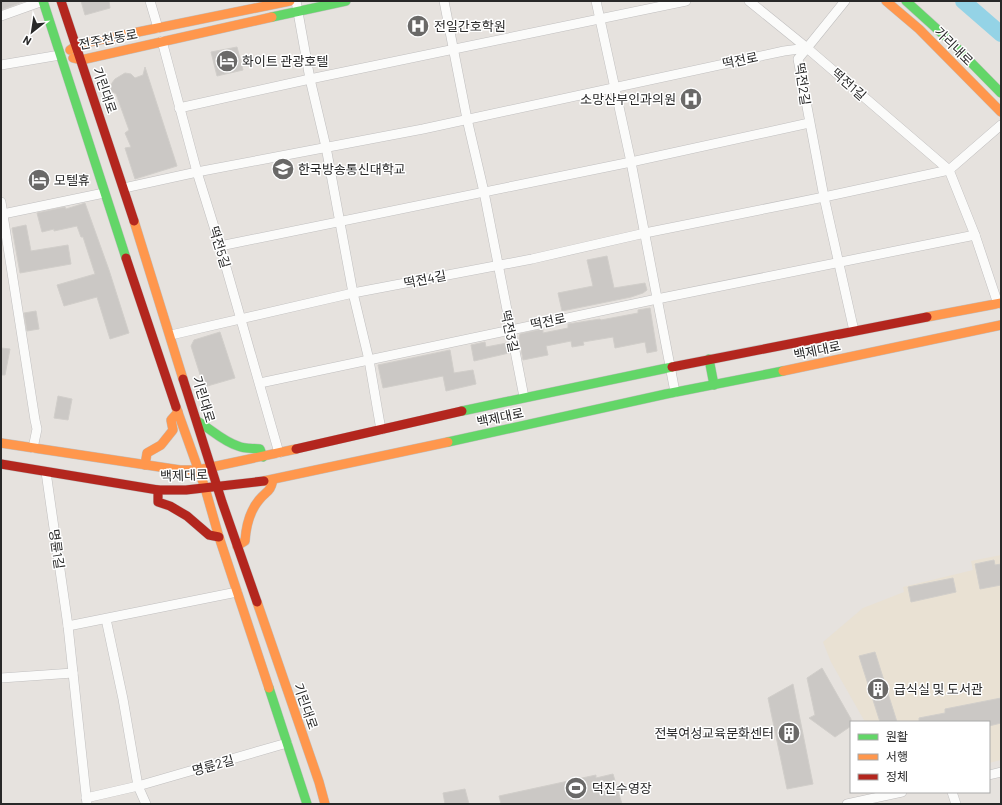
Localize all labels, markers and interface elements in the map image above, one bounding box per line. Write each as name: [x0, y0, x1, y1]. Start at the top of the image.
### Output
north arrow: [12, 12, 52, 52]
hospital icon: 전일간호학원: [405, 13, 431, 39]
place label: 전일간호학원: [434, 18, 506, 34]
street label: 가리내로: [931, 23, 977, 69]
street label: 전주천동로: [77, 25, 139, 53]
text: N: [20, 34, 33, 49]
hotel icon: 화이트 관광호텔: [214, 48, 240, 74]
street label: 떡전로: [721, 48, 759, 72]
place label: 화이트 관광호텔: [242, 53, 328, 69]
street label: 떡전2길: [792, 62, 814, 106]
street label: 기린대로: [90, 65, 120, 115]
street label: 떡전1길: [828, 65, 870, 103]
hospital icon: 소망산부인과의원: [678, 86, 704, 112]
place label: 소망산부인과의원: [580, 91, 676, 107]
school or university icon: 한국방송통신대학교: [270, 156, 296, 182]
place label: 한국방송통신대학교: [298, 161, 406, 177]
hotel icon: 모텔휴: [26, 167, 52, 193]
place label: 모텔휴: [54, 172, 90, 188]
street label: 떡전5길: [206, 224, 234, 270]
street label: 떡전4길: [402, 267, 448, 291]
street label: 떡전3길: [498, 309, 522, 353]
street label: 떡전로: [529, 309, 567, 333]
street label: 백제대로: [792, 337, 842, 363]
street label: 기린대로: [189, 374, 219, 424]
street label: 백제대로: [475, 404, 525, 430]
street label: 백제대로: [160, 466, 208, 484]
street label: 명륜1길: [46, 528, 68, 570]
building icon: 급식실 및 도서관: [865, 676, 891, 702]
street label: 기린대로: [291, 681, 321, 731]
place label: 급식실 및 도서관: [894, 681, 983, 697]
building icon: 전북여성교육문화센터: [776, 720, 802, 746]
legend: [850, 721, 990, 793]
place label: 전북여성교육문화센터: [654, 725, 774, 741]
text: 원활: [886, 729, 908, 743]
text: 서행: [886, 749, 908, 763]
street label: 명륜2길: [190, 751, 236, 779]
text: 정체: [886, 769, 908, 783]
sports icon: 덕진수영장: [563, 775, 589, 801]
place label: 덕진수영장: [592, 780, 652, 796]

